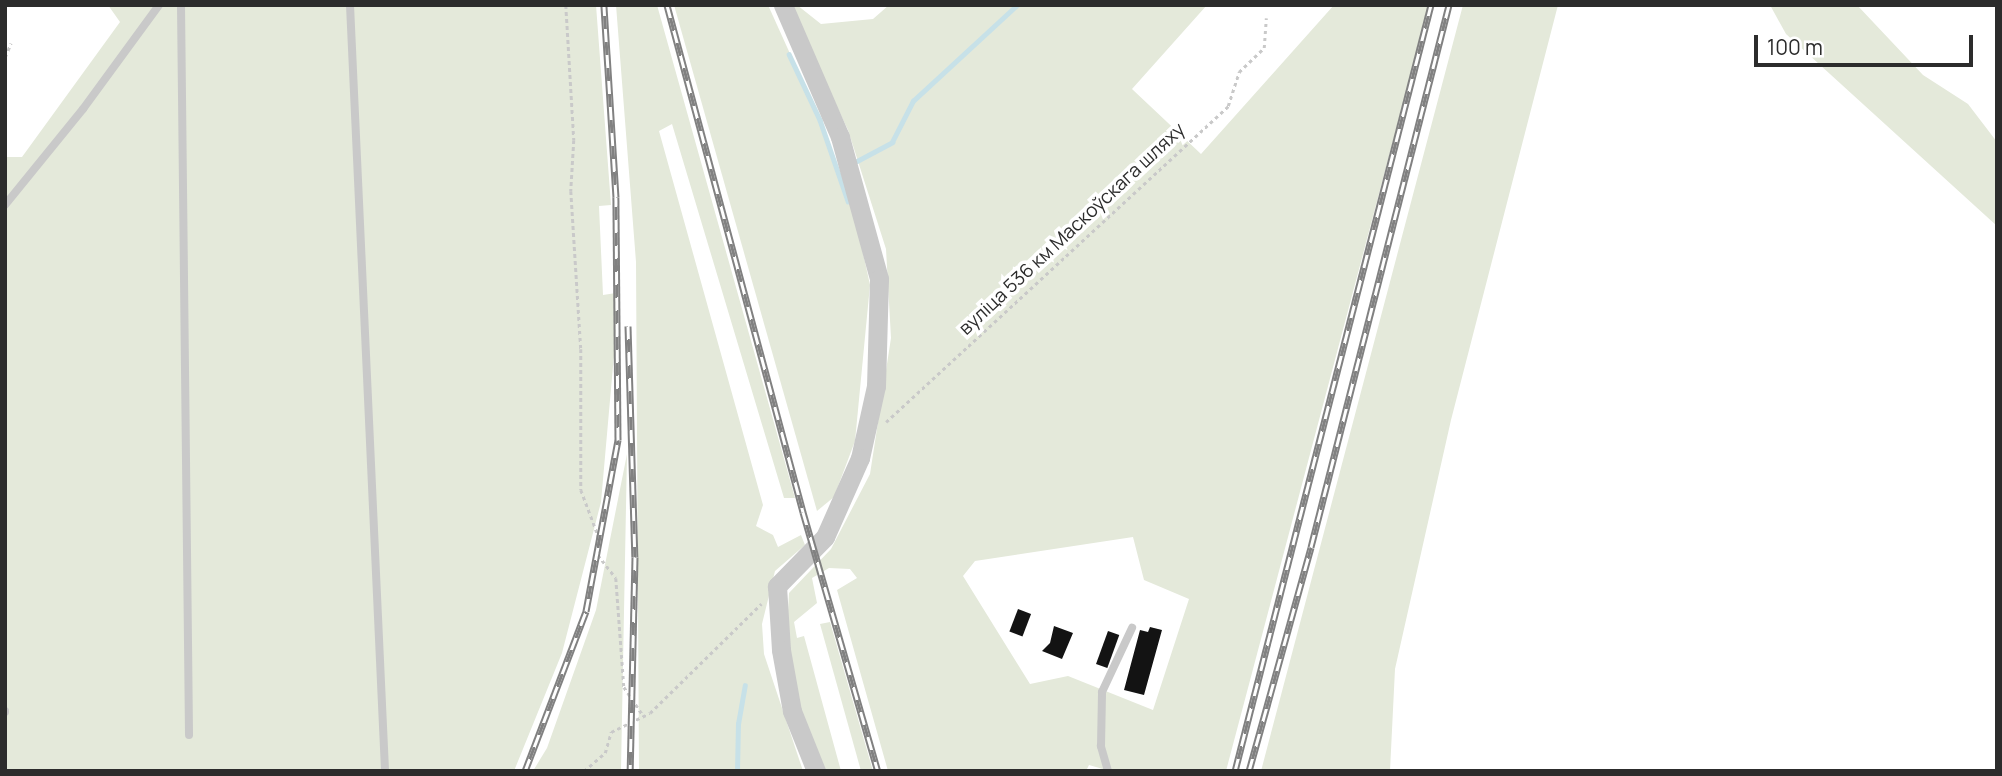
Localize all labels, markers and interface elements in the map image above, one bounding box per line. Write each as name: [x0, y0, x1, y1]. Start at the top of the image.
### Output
scale bar: [1757, 21, 1976, 65]
text: 100 m: [1767, 33, 1823, 61]
street label: вуліца 536 км Маскоўскага шляху: [954, 118, 1190, 340]

